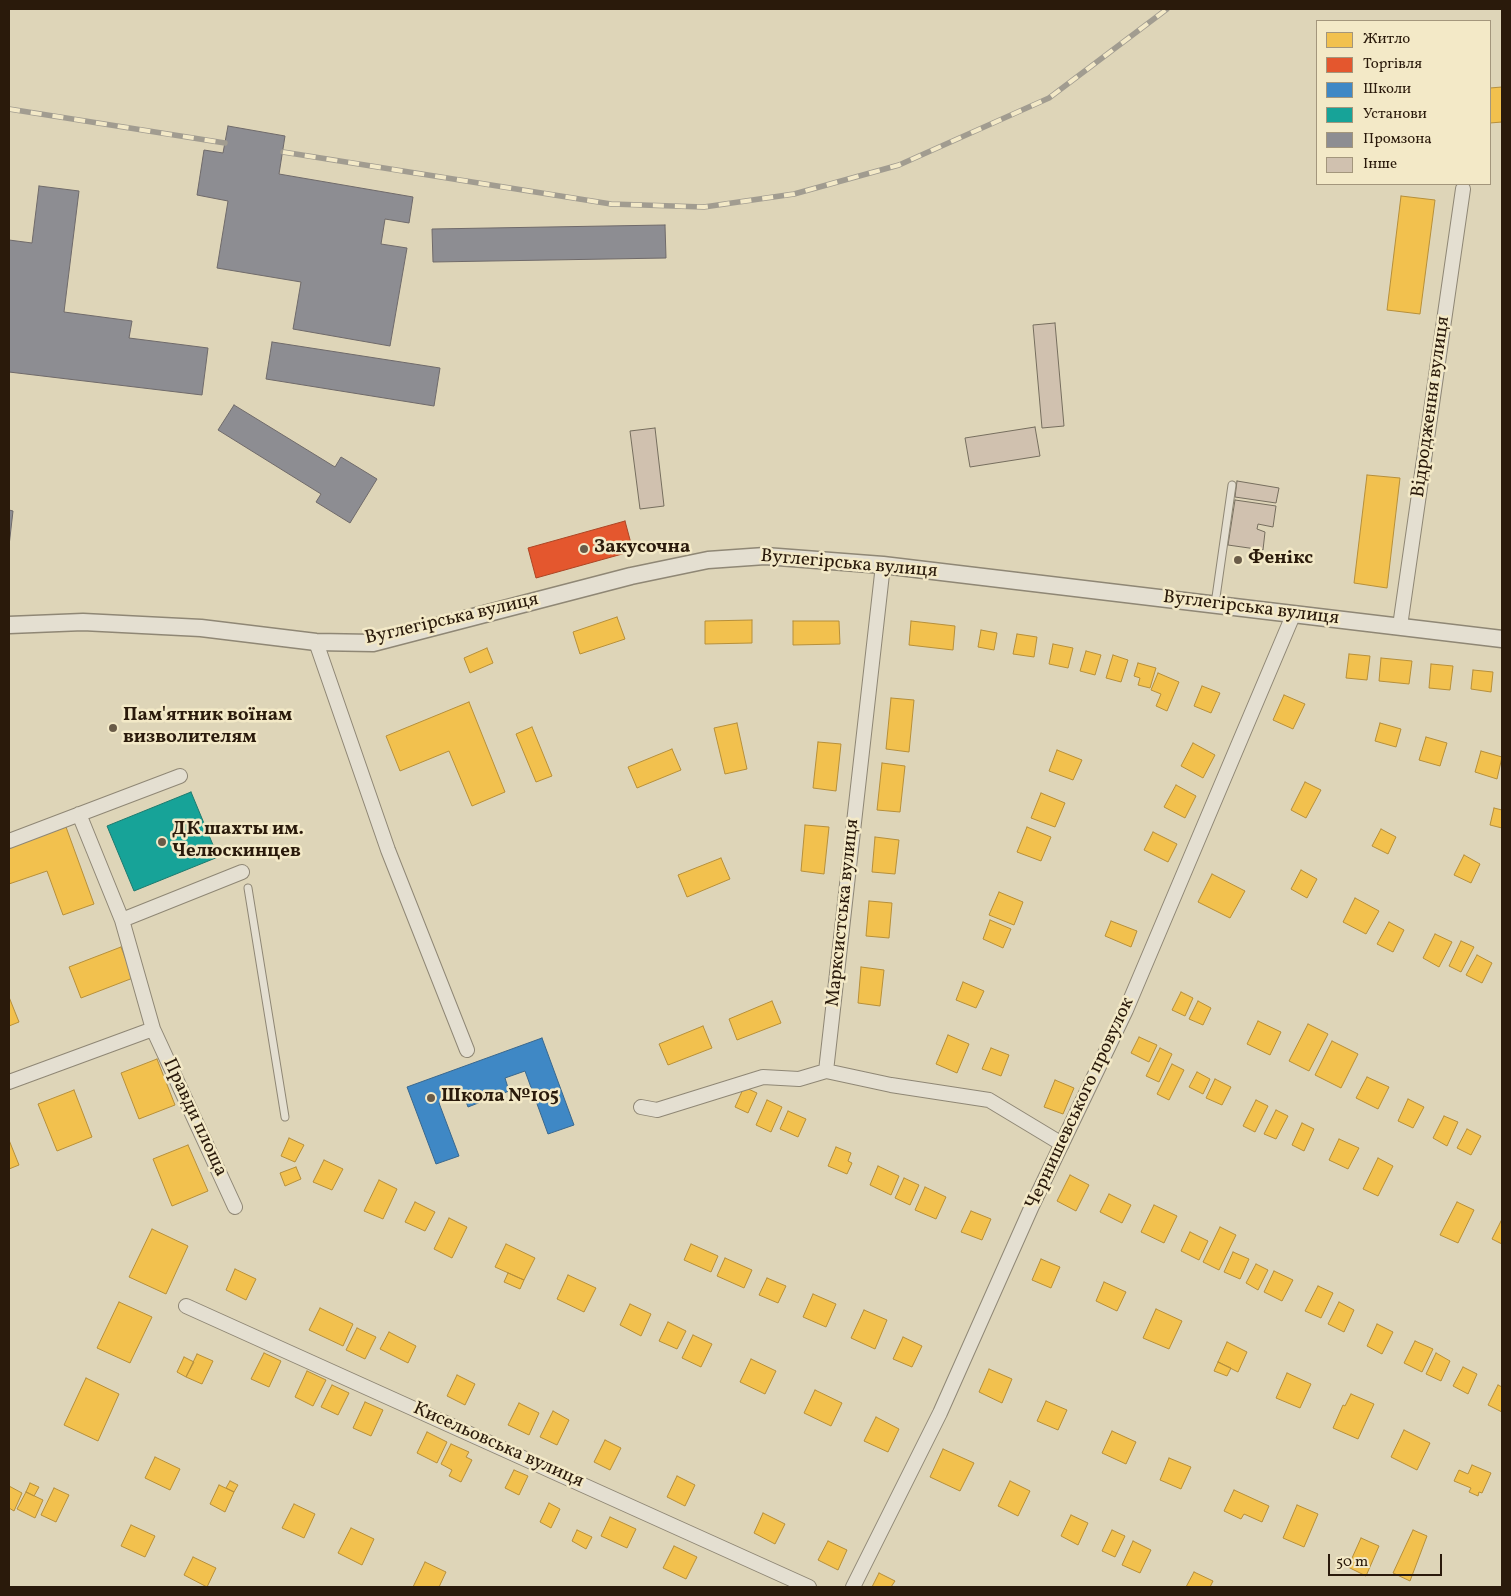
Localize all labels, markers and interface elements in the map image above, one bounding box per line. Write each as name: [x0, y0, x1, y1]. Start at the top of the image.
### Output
legend: [1316, 20, 1491, 185]
text: Житло: [1363, 29, 1410, 50]
text: Торгівля: [1363, 54, 1422, 75]
text: Школи: [1363, 79, 1411, 100]
text: Установи: [1363, 104, 1427, 125]
text: Промзона: [1363, 129, 1432, 150]
text: Інше: [1363, 154, 1397, 175]
street label: Відродження вулиця: [1408, 315, 1456, 499]
place label: Закусочна: [594, 538, 690, 560]
marker: Закусочна: [578, 543, 590, 555]
street label: Вуглегірська вулиця: [760, 546, 938, 584]
place label: Фенікс: [1248, 549, 1313, 571]
marker: Фенікс: [1232, 554, 1244, 566]
street label: Вуглегірська вулиця: [1162, 587, 1340, 631]
street label: Вуглегірська вулиця: [363, 589, 541, 651]
place label: Пам'ятник воїнам визволителям: [123, 706, 292, 750]
marker: Пам'ятник воїнам визволителям: [107, 722, 119, 734]
street label: Марксистська вулиця: [823, 818, 865, 1008]
place label: ДК шахты им. Челюскинцев: [172, 820, 304, 864]
marker: ДК шахты им. Челюскинцев: [156, 836, 168, 848]
street label: Чернишевського провулок: [1022, 994, 1140, 1214]
street label: Правди площа: [157, 1055, 231, 1181]
place label: Школа №105: [441, 1087, 559, 1109]
marker: Школа №105: [425, 1092, 437, 1104]
street label: Кисельовська вулиця: [409, 1398, 587, 1494]
scale bar: [1331, 1544, 1445, 1576]
text: 50 m: [1336, 1552, 1368, 1573]

